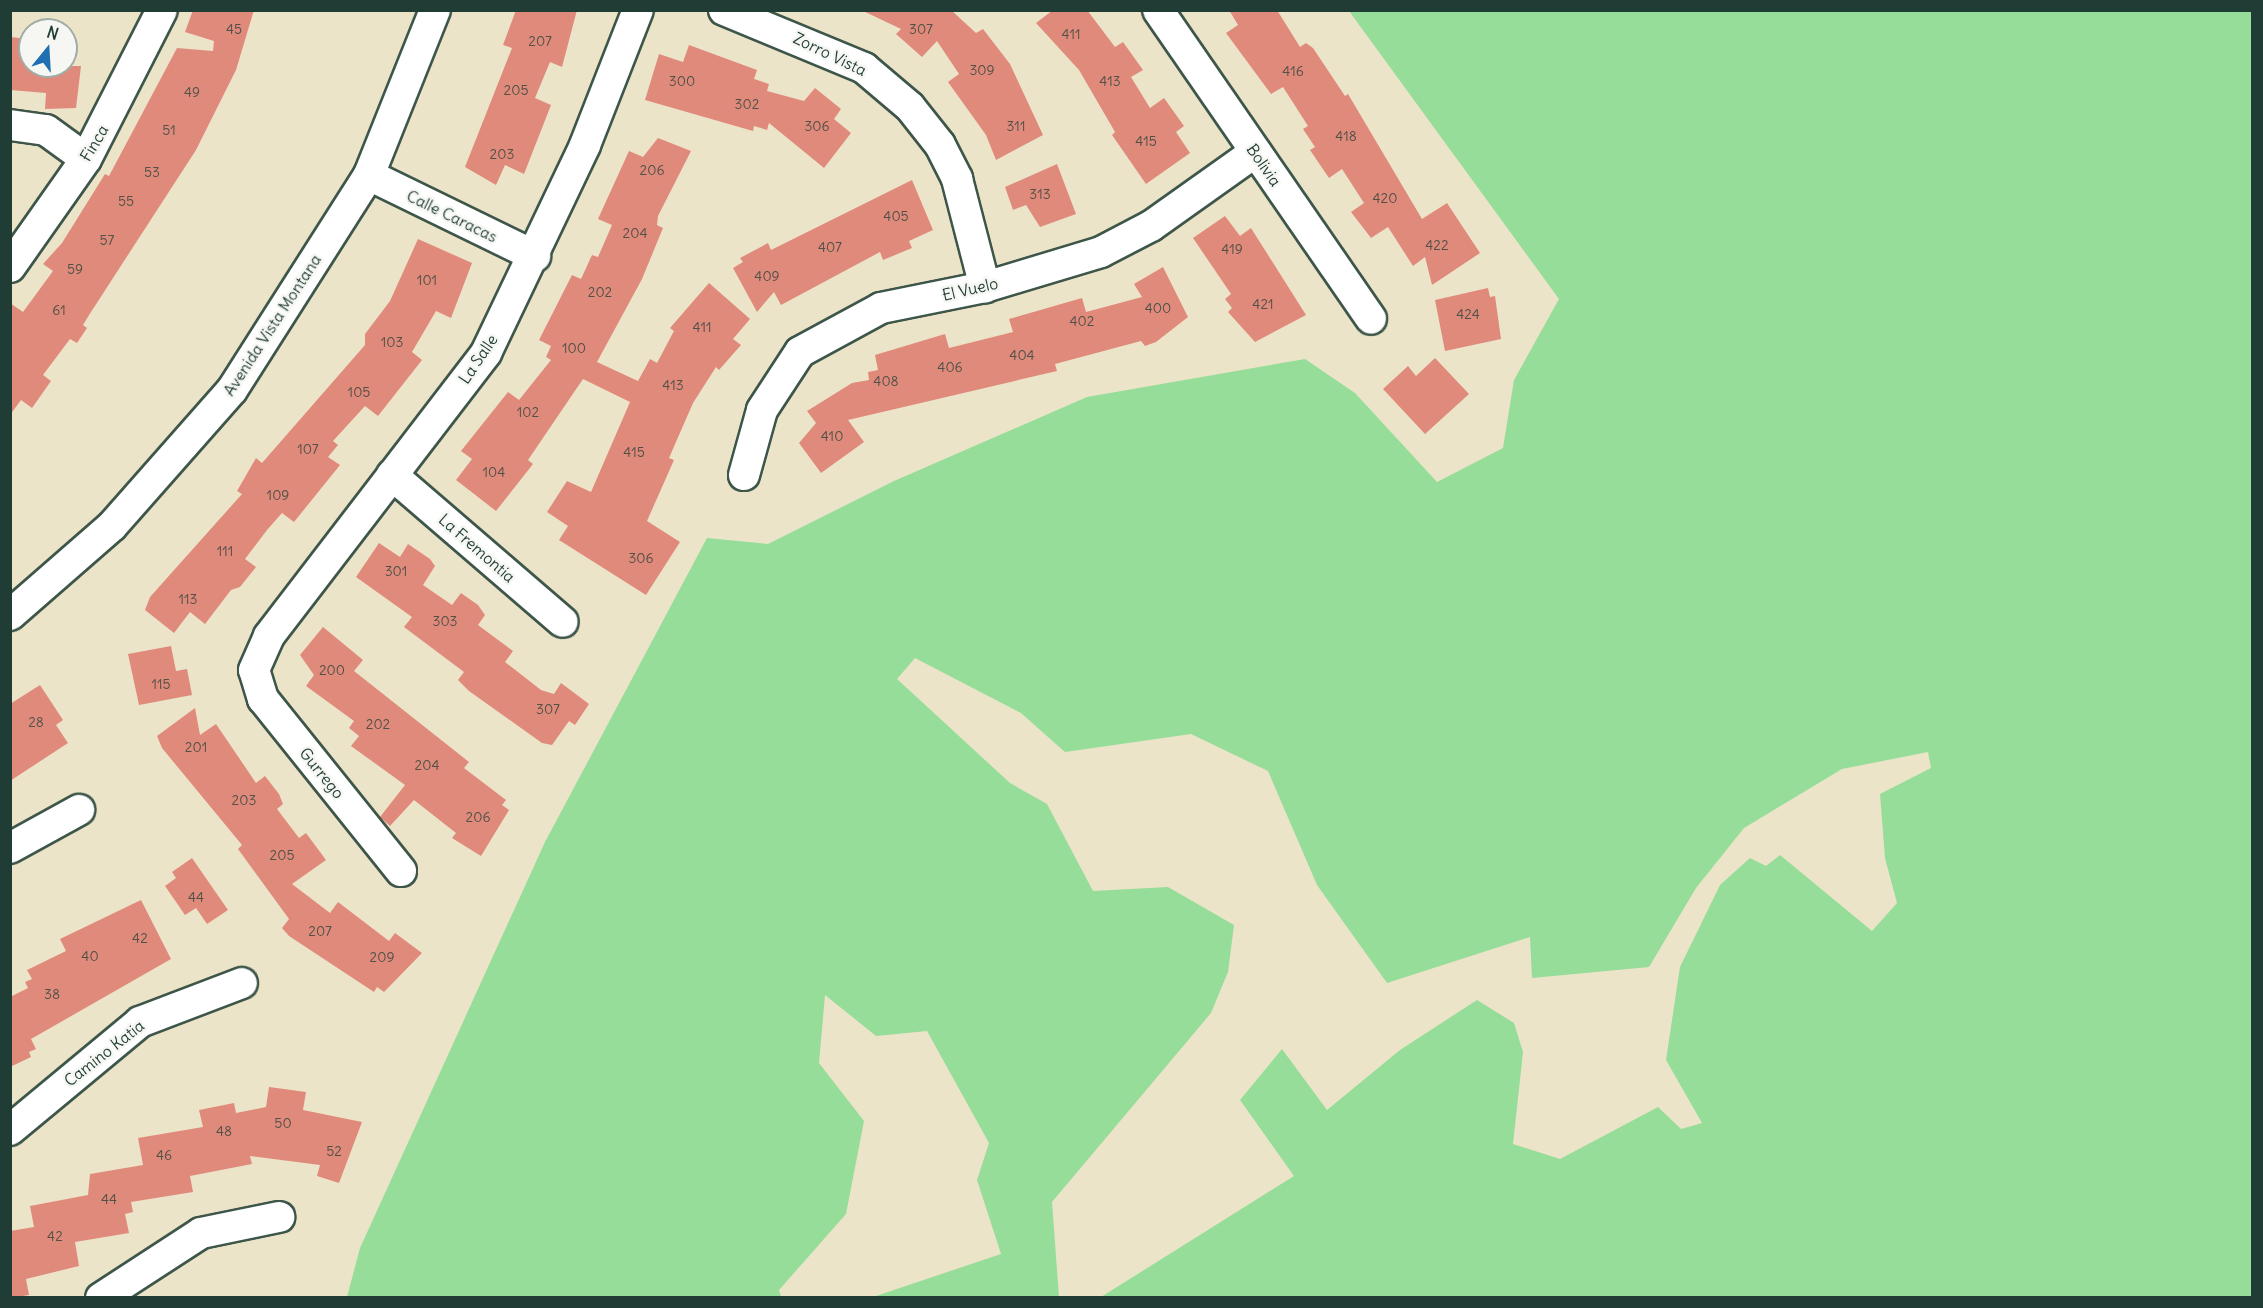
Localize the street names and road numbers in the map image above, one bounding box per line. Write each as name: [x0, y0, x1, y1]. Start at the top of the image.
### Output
street label: Zorro Vista: [790, 28, 870, 80]
street label: Finca: [76, 121, 112, 165]
street label: Bolivia: [1243, 140, 1285, 190]
street label: Calle Caracas: [404, 186, 500, 246]
street label: Avenida Vista Montana: [219, 251, 325, 399]
street label: El Vuelo: [940, 273, 1000, 305]
street label: La Salle: [455, 331, 501, 387]
street label: La Fremontia: [435, 510, 519, 586]
street label: Gurrego: [296, 744, 348, 802]
street label: Camino Katia: [60, 1016, 148, 1090]

